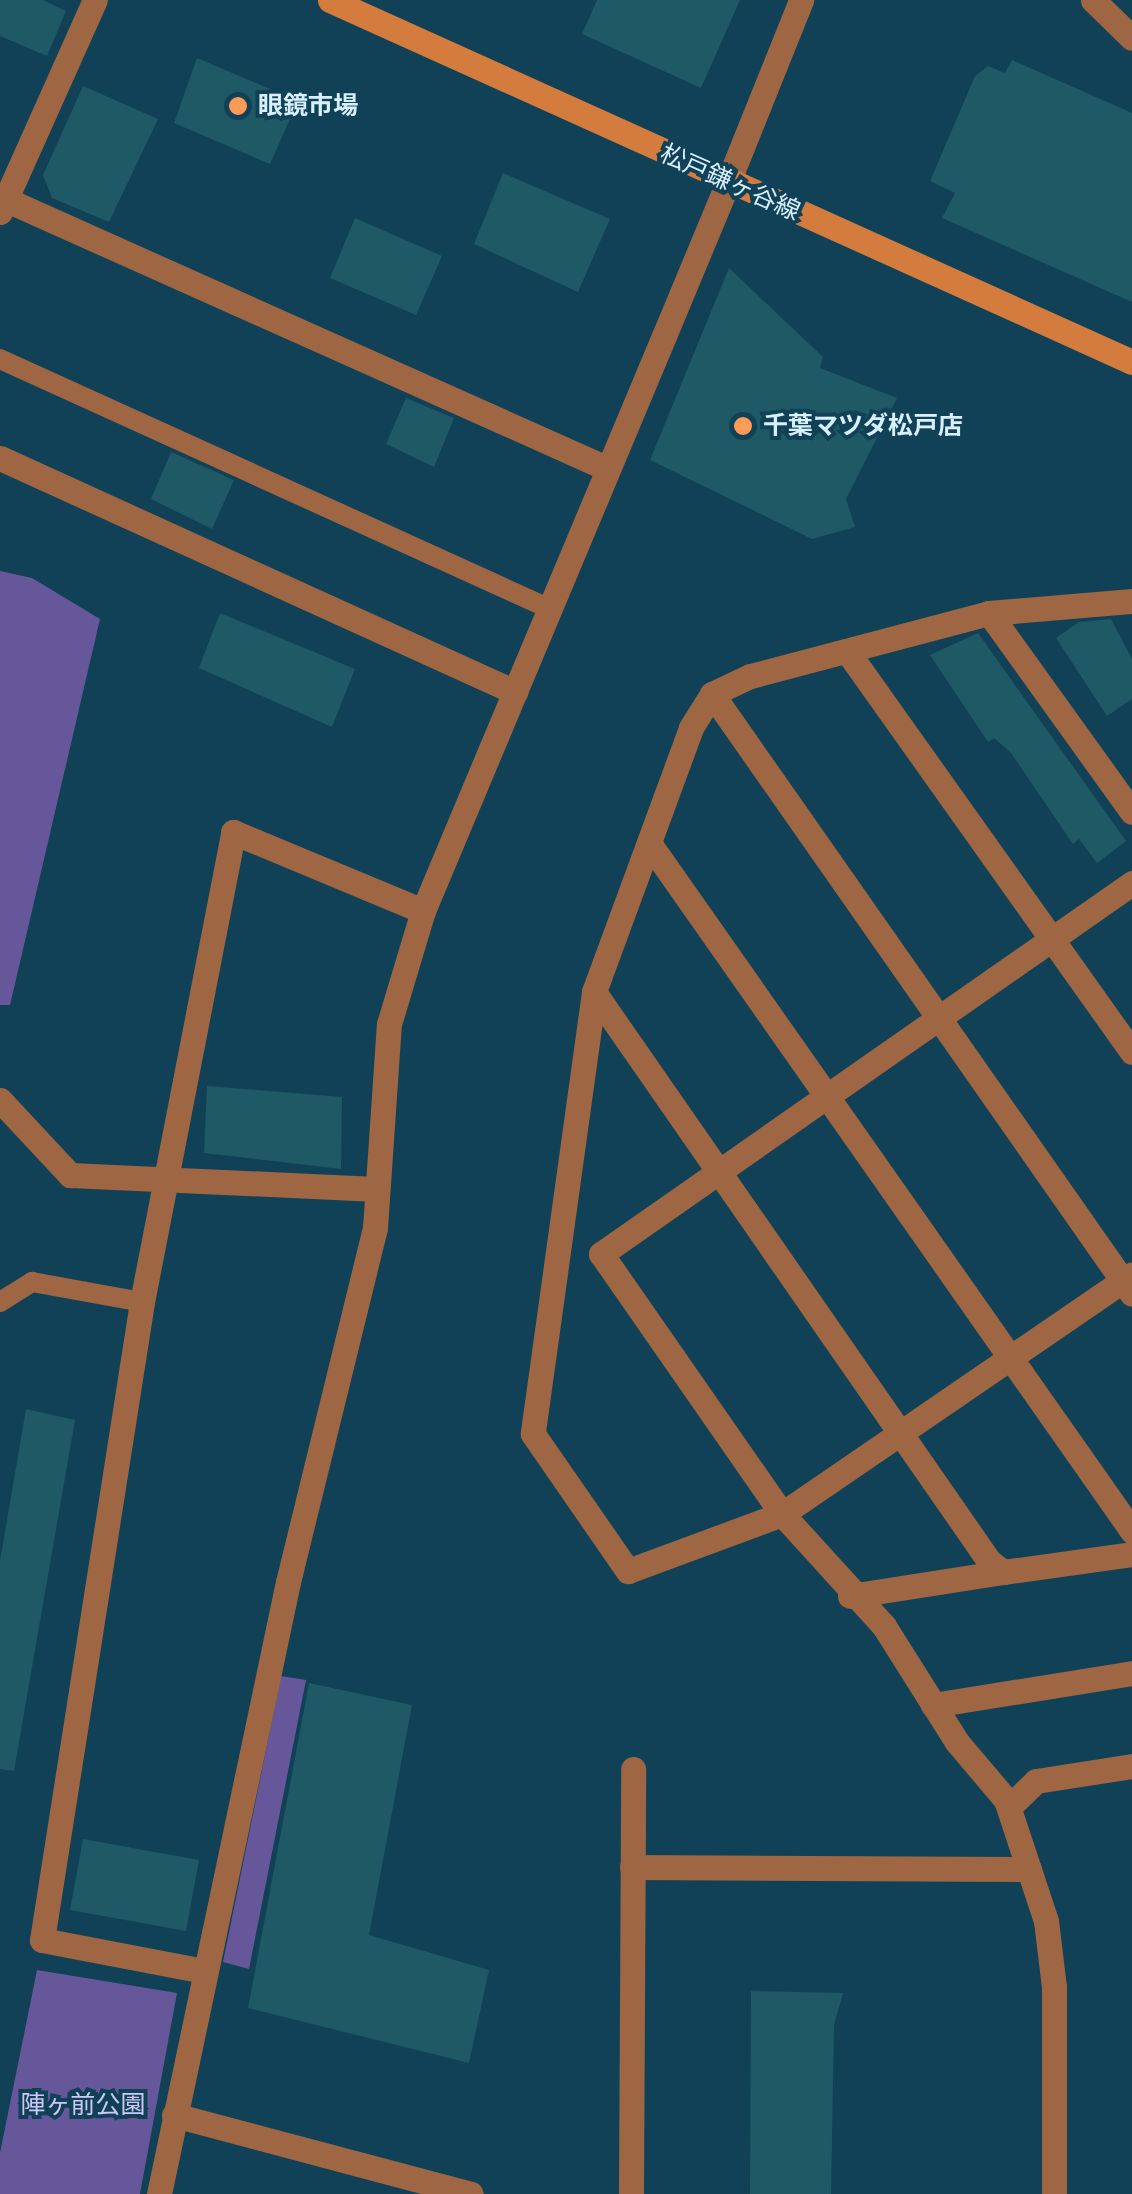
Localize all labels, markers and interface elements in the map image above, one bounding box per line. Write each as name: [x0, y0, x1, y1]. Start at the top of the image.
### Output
place label: 眼鏡市場: [258, 91, 358, 121]
marker: 眼鏡市場: [227, 95, 249, 117]
street label: 松戸鎌ヶ谷線: [655, 139, 805, 227]
place label: 千葉マツダ松戸店: [763, 411, 963, 441]
marker: 千葉マツダ松戸店: [732, 415, 754, 437]
park label: 陣ヶ前公園: [21, 2090, 145, 2120]

